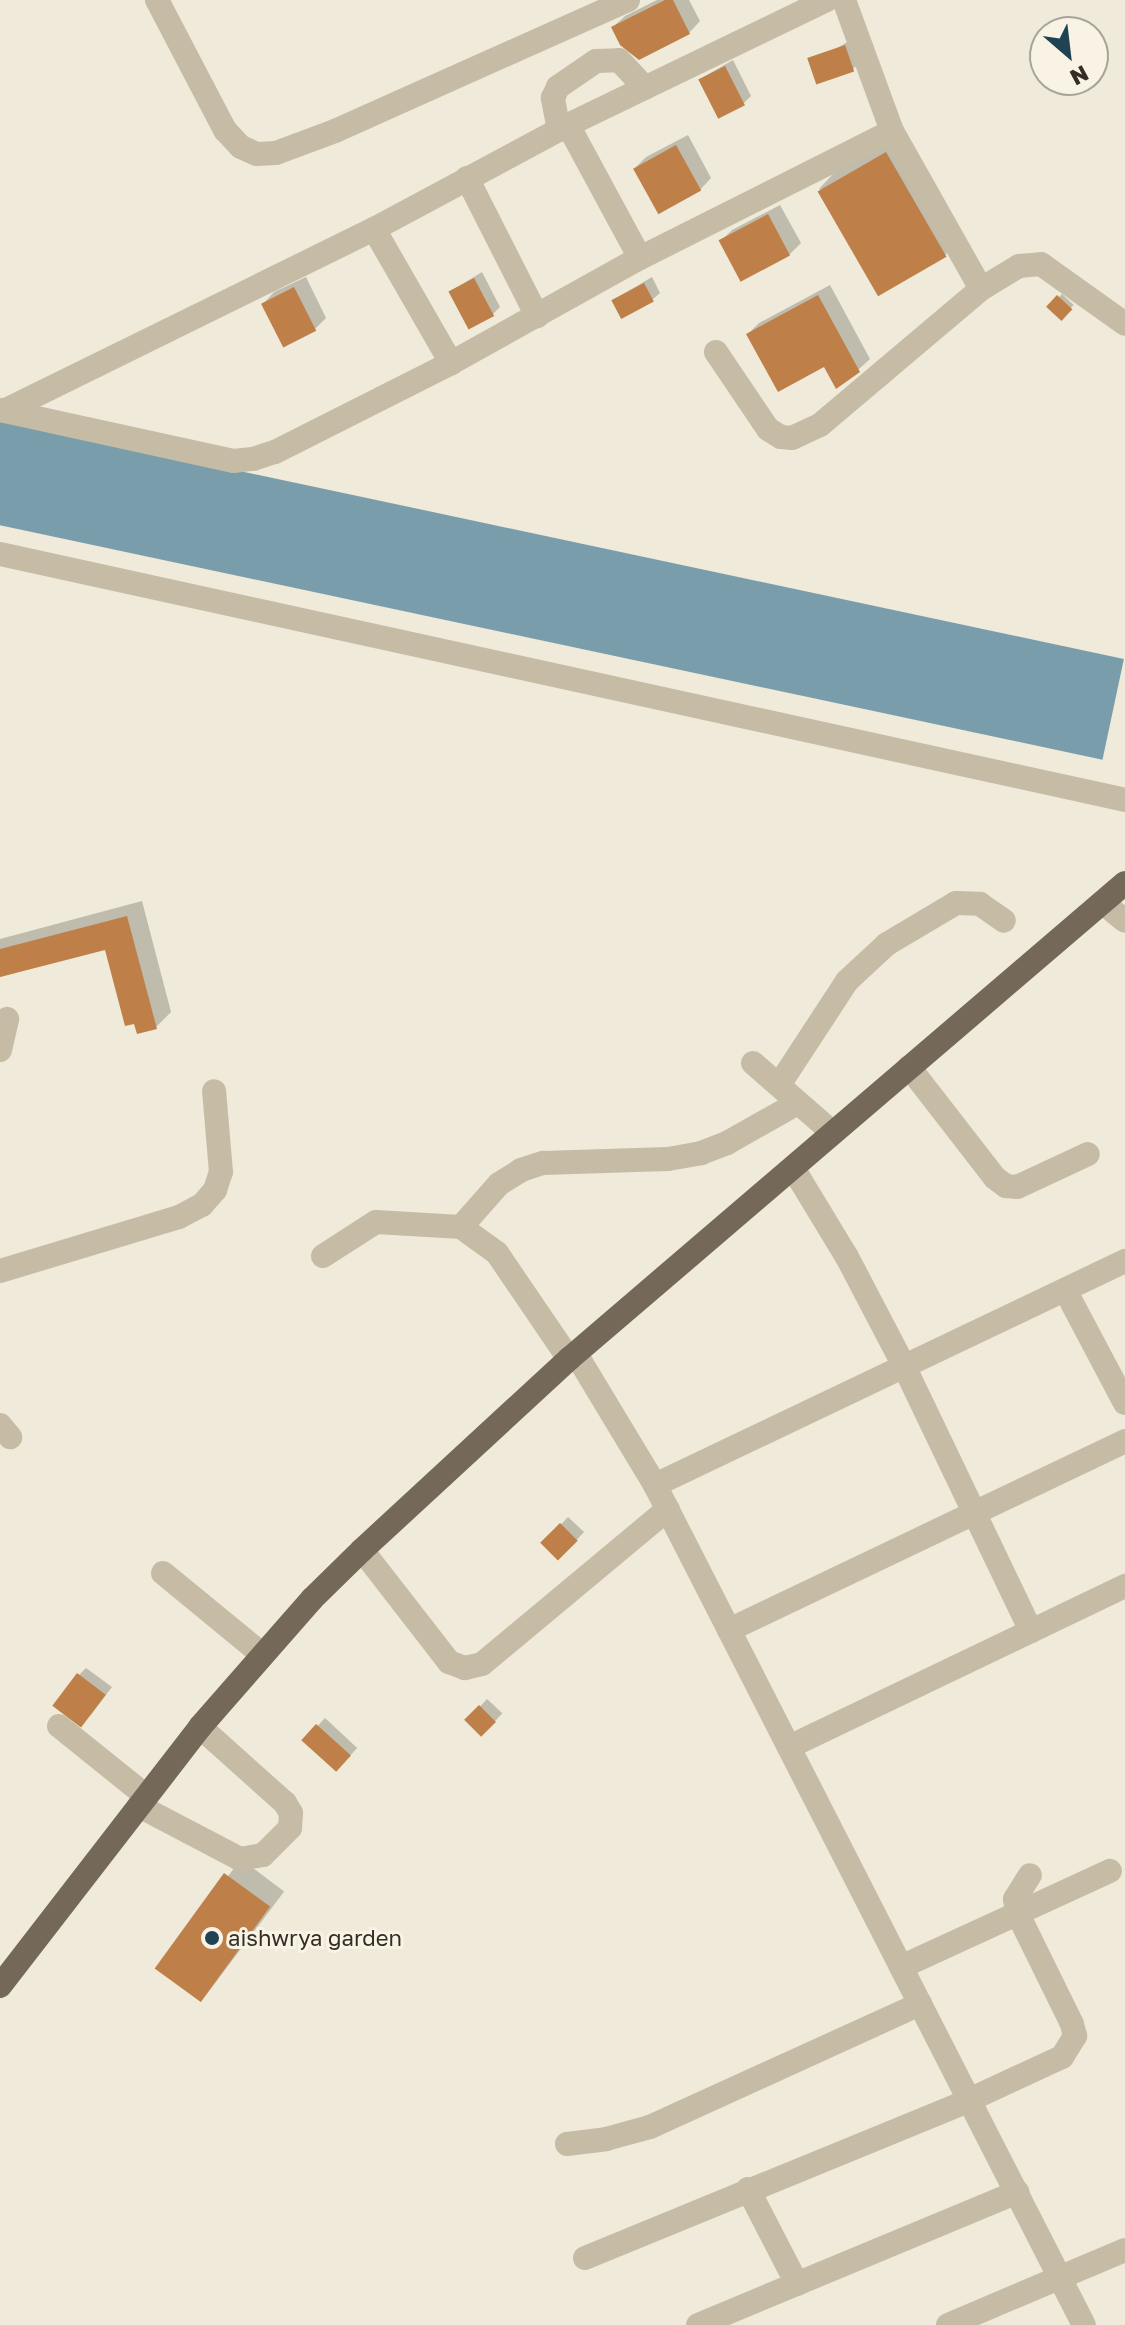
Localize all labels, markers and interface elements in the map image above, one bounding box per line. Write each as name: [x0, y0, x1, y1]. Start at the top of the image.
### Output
north arrow: [1029, 16, 1109, 96]
text: N: [1066, 60, 1093, 92]
place label: aishwrya garden: [228, 1925, 402, 1951]
marker: aishwrya garden: [203, 1929, 221, 1947]

